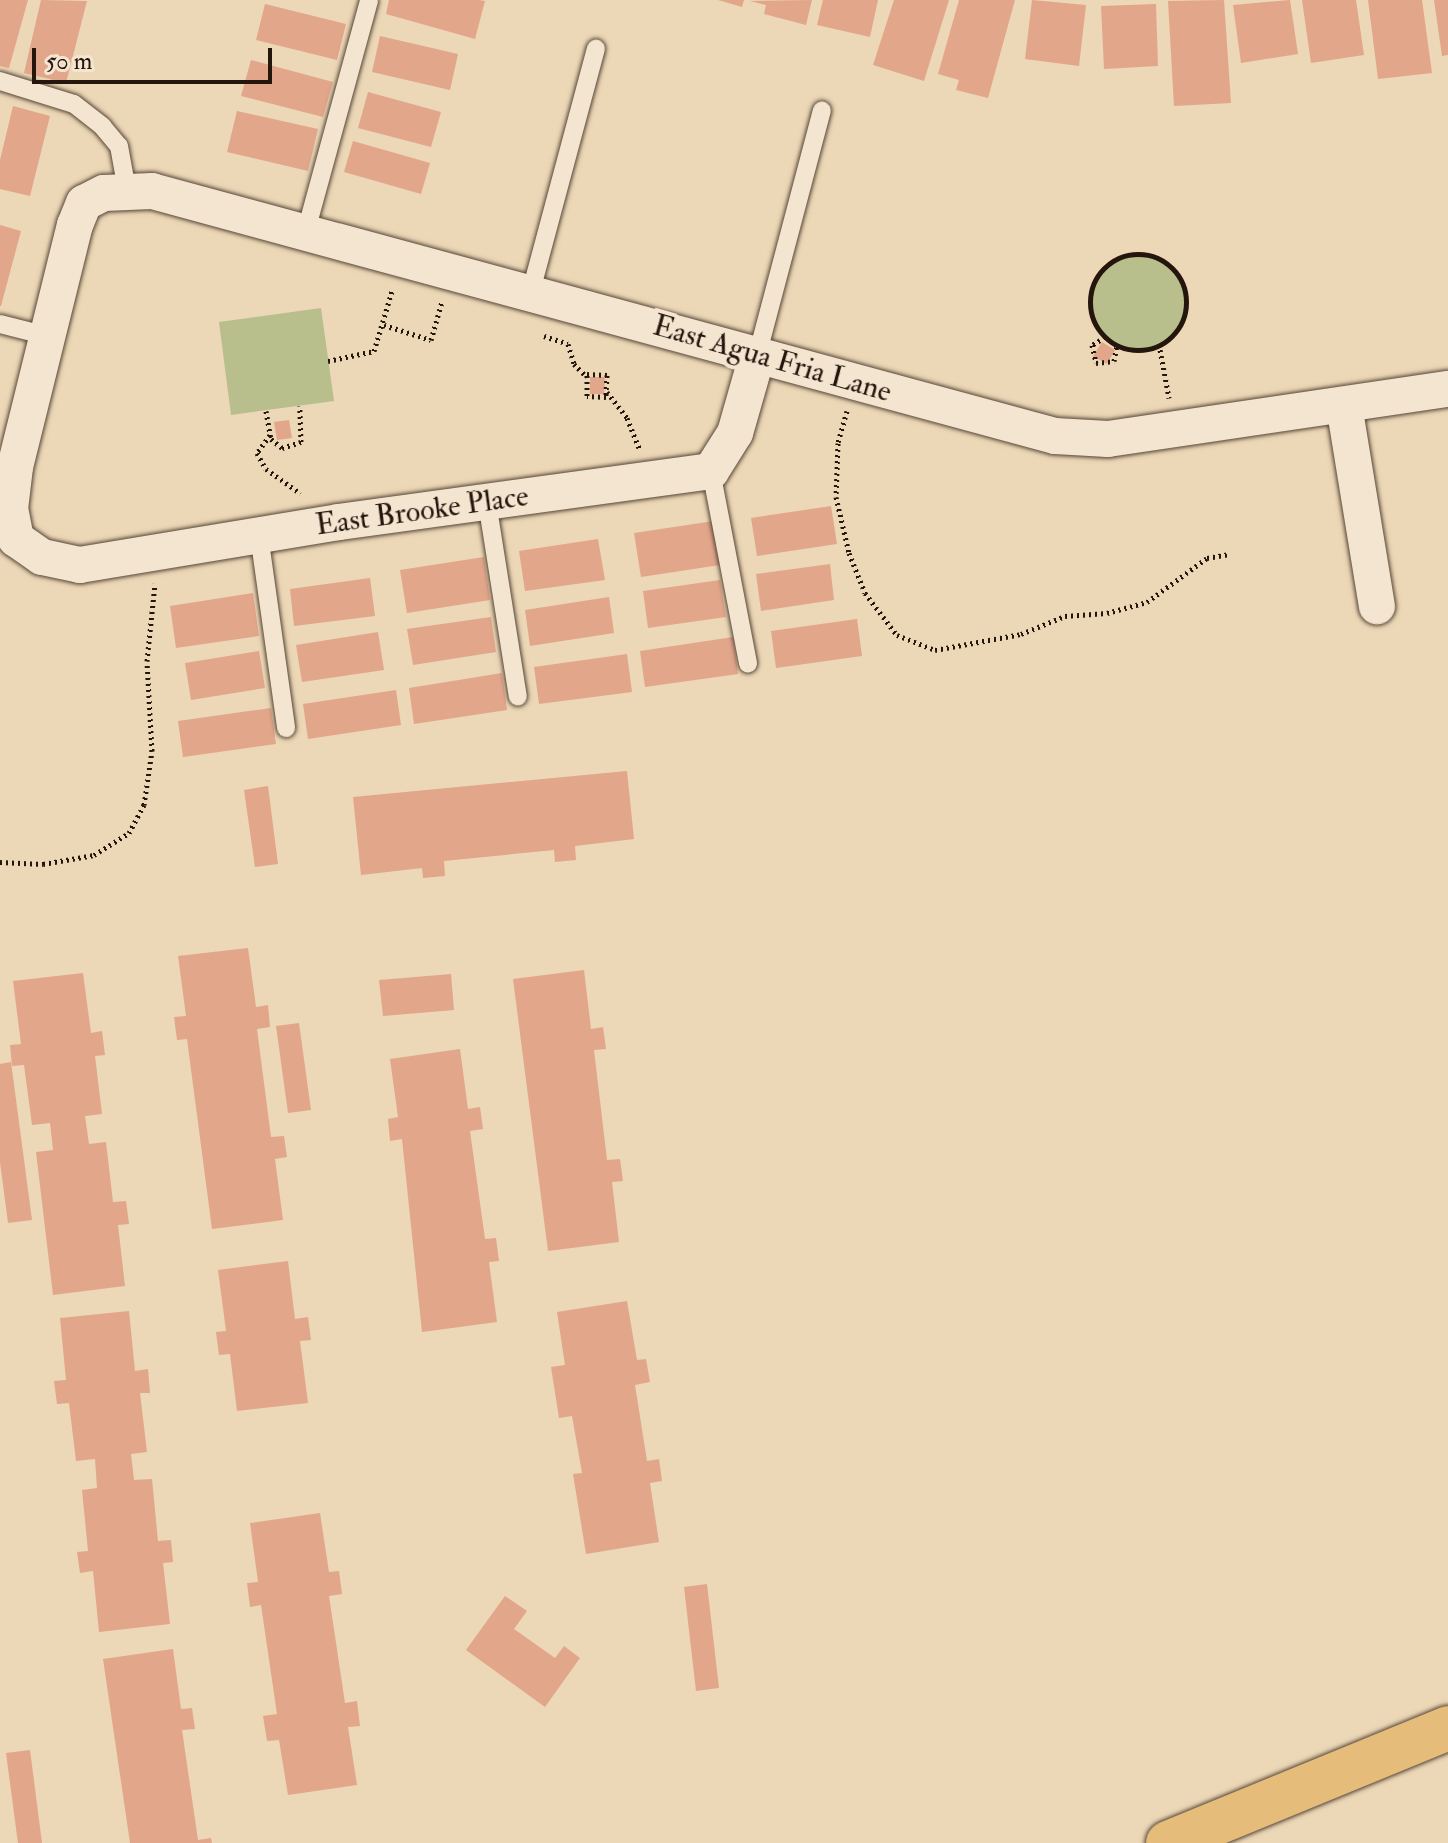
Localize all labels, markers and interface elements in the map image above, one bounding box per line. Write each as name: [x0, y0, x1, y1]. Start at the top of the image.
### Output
scale bar: [36, 32, 276, 82]
text: 50 m: [46, 46, 92, 77]
street label: East Agua Fria Lane: [649, 308, 895, 410]
street label: East Brooke Place: [313, 478, 531, 544]

